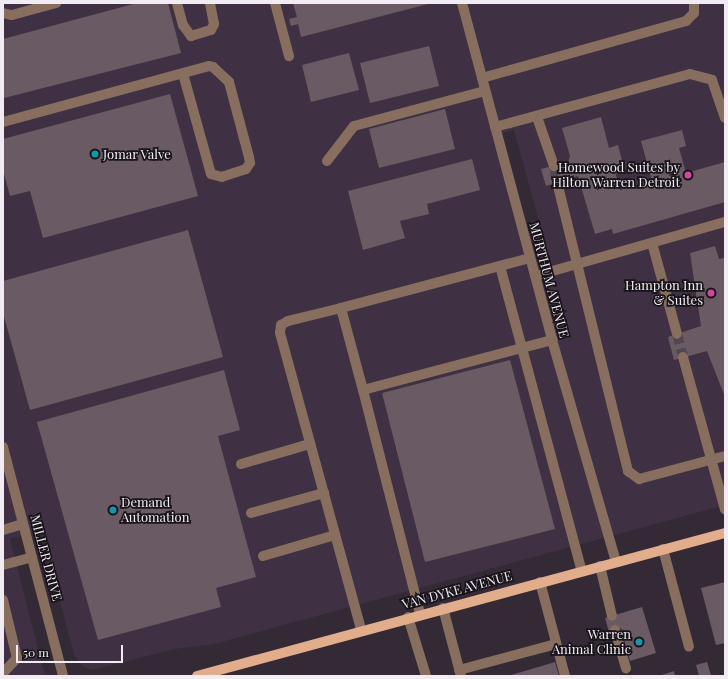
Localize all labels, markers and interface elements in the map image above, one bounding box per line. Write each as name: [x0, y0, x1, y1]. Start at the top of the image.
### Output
place label: Jomar Valve: [103, 146, 172, 162]
marker: Jomar Valve: [90, 149, 100, 159]
place label: Homewood Suites by Hilton Warren Detroit: [552, 160, 680, 191]
marker: Homewood Suites by Hilton Warren Detroit: [683, 170, 693, 180]
street label: MURTHUM AVENUE: [526, 220, 572, 340]
place label: Hampton Inn & Suites: [625, 278, 703, 309]
marker: Hampton Inn & Suites: [706, 288, 716, 298]
place label: Demand Automation: [121, 495, 189, 526]
marker: Demand Automation: [108, 505, 118, 515]
street label: MILLER DRIVE: [27, 513, 65, 603]
street label: VAN DYKE AVENUE: [400, 568, 514, 612]
place label: Warren Animal Clinic: [552, 627, 631, 658]
scale bar: [18, 637, 125, 663]
marker: Warren Animal Clinic: [634, 637, 644, 647]
text: 50 m: [23, 644, 49, 660]

